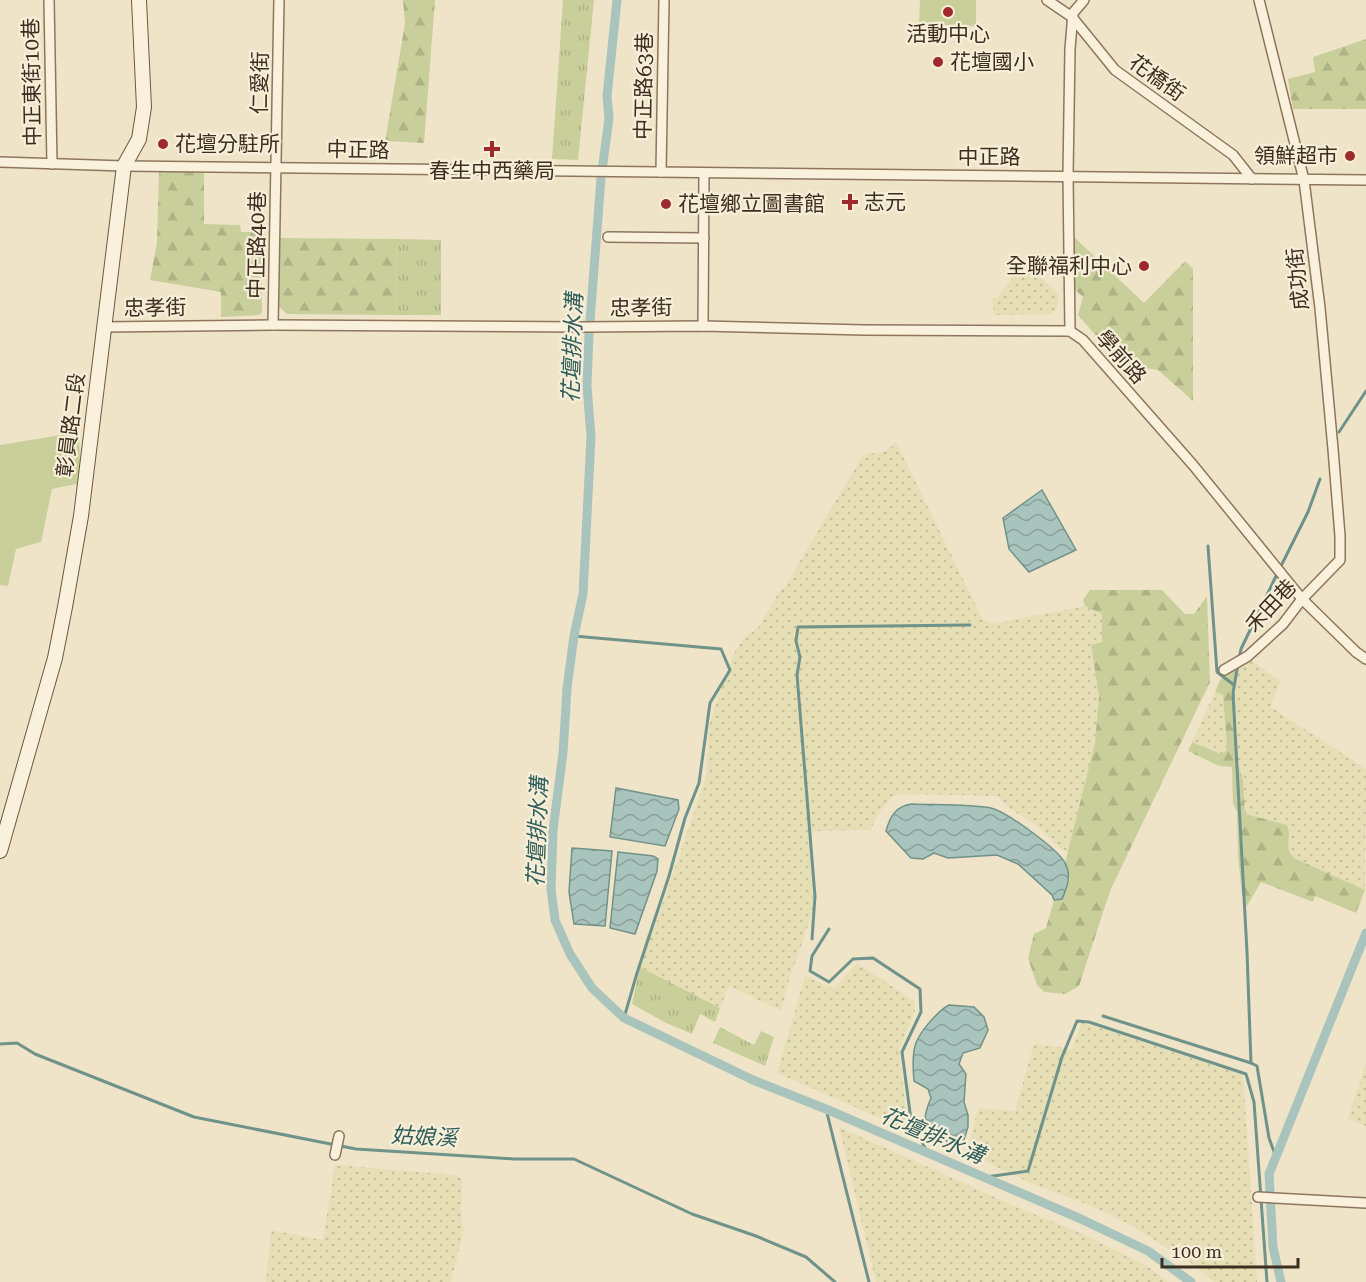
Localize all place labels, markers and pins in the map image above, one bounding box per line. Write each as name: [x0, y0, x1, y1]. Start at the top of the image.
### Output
marker: 活動中心: [941, 5, 955, 19]
place label: 活動中心: [906, 22, 990, 46]
place label: 花壇國小: [950, 50, 1034, 74]
marker: 花壇國小: [931, 55, 945, 69]
place label: 花壇分駐所: [175, 132, 280, 156]
marker: 花壇分駐所: [156, 137, 170, 151]
marker: 春生中西藥局: [485, 142, 499, 156]
place label: 領鮮超市: [1254, 144, 1338, 168]
marker: 領鮮超市: [1343, 149, 1357, 163]
place label: 春生中西藥局: [429, 159, 555, 183]
place label: 志元: [864, 190, 906, 214]
place label: 花壇鄉立圖書館: [678, 192, 825, 216]
marker: 志元: [841, 193, 859, 211]
marker: 花壇鄉立圖書館: [659, 197, 673, 211]
place label: 全聯福利中心: [1006, 254, 1132, 278]
marker: 全聯福利中心: [1137, 259, 1151, 273]

